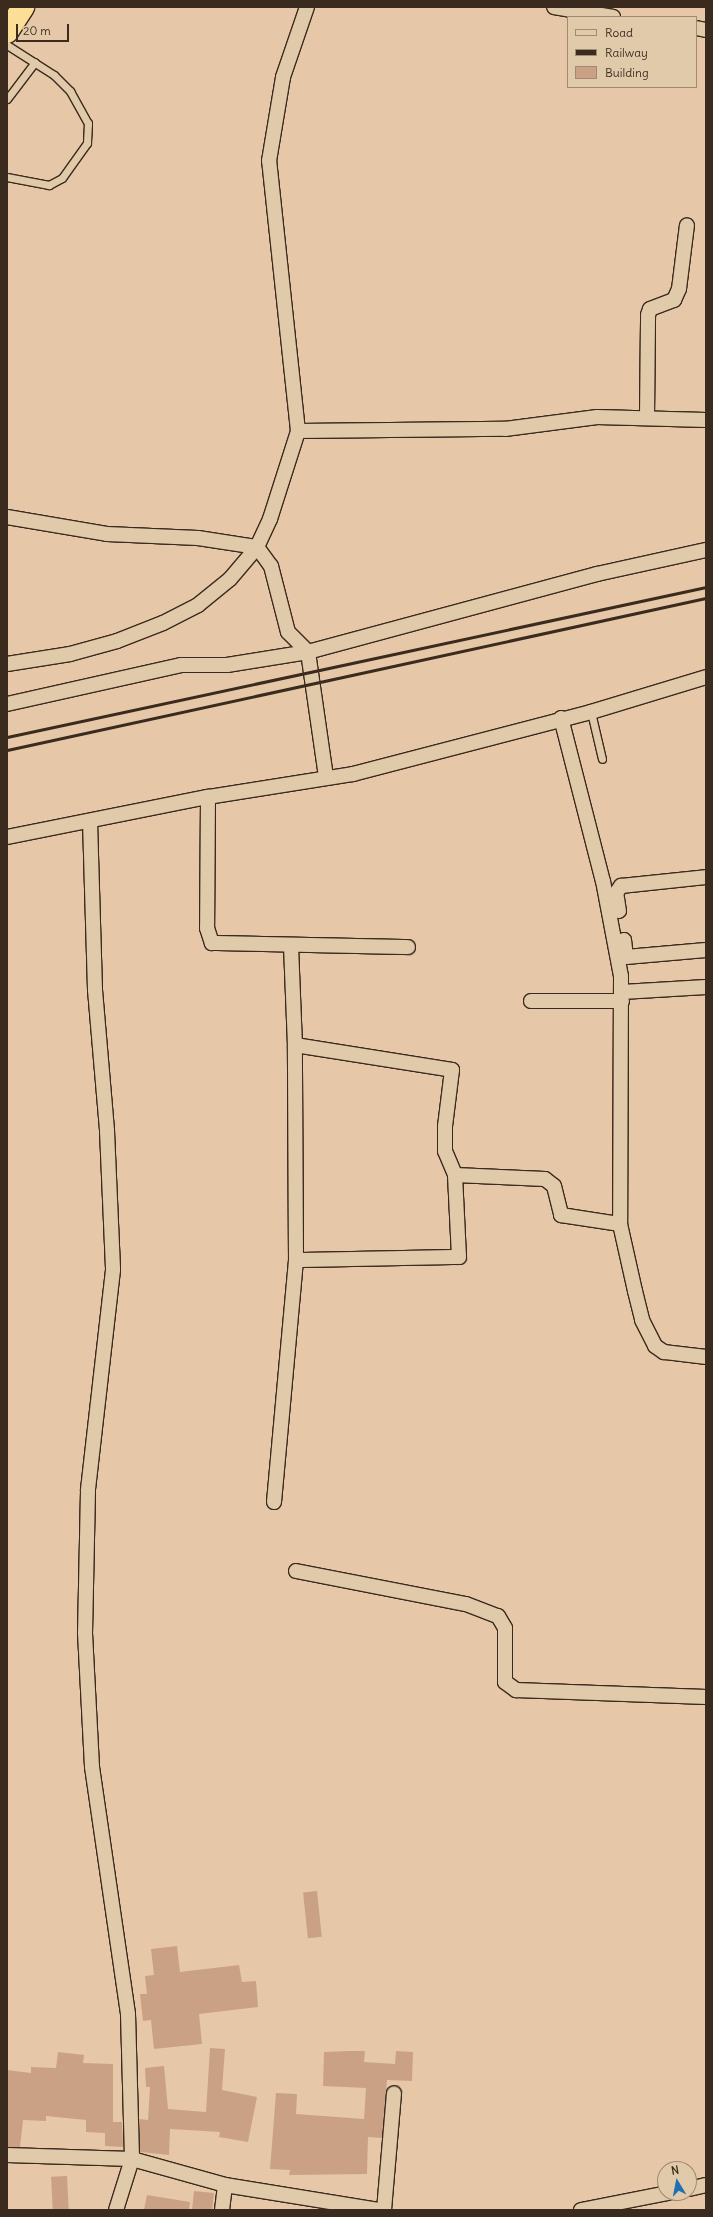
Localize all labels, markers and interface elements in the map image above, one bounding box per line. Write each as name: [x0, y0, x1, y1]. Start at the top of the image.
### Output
scale bar: [18, 16, 71, 42]
legend: [567, 16, 697, 88]
text: 20 m: [23, 23, 51, 38]
text: Road: [605, 25, 633, 40]
text: Railway: [605, 45, 648, 60]
text: Building: [605, 65, 649, 80]
north arrow: [657, 2161, 697, 2201]
text: N: [670, 2163, 680, 2178]

